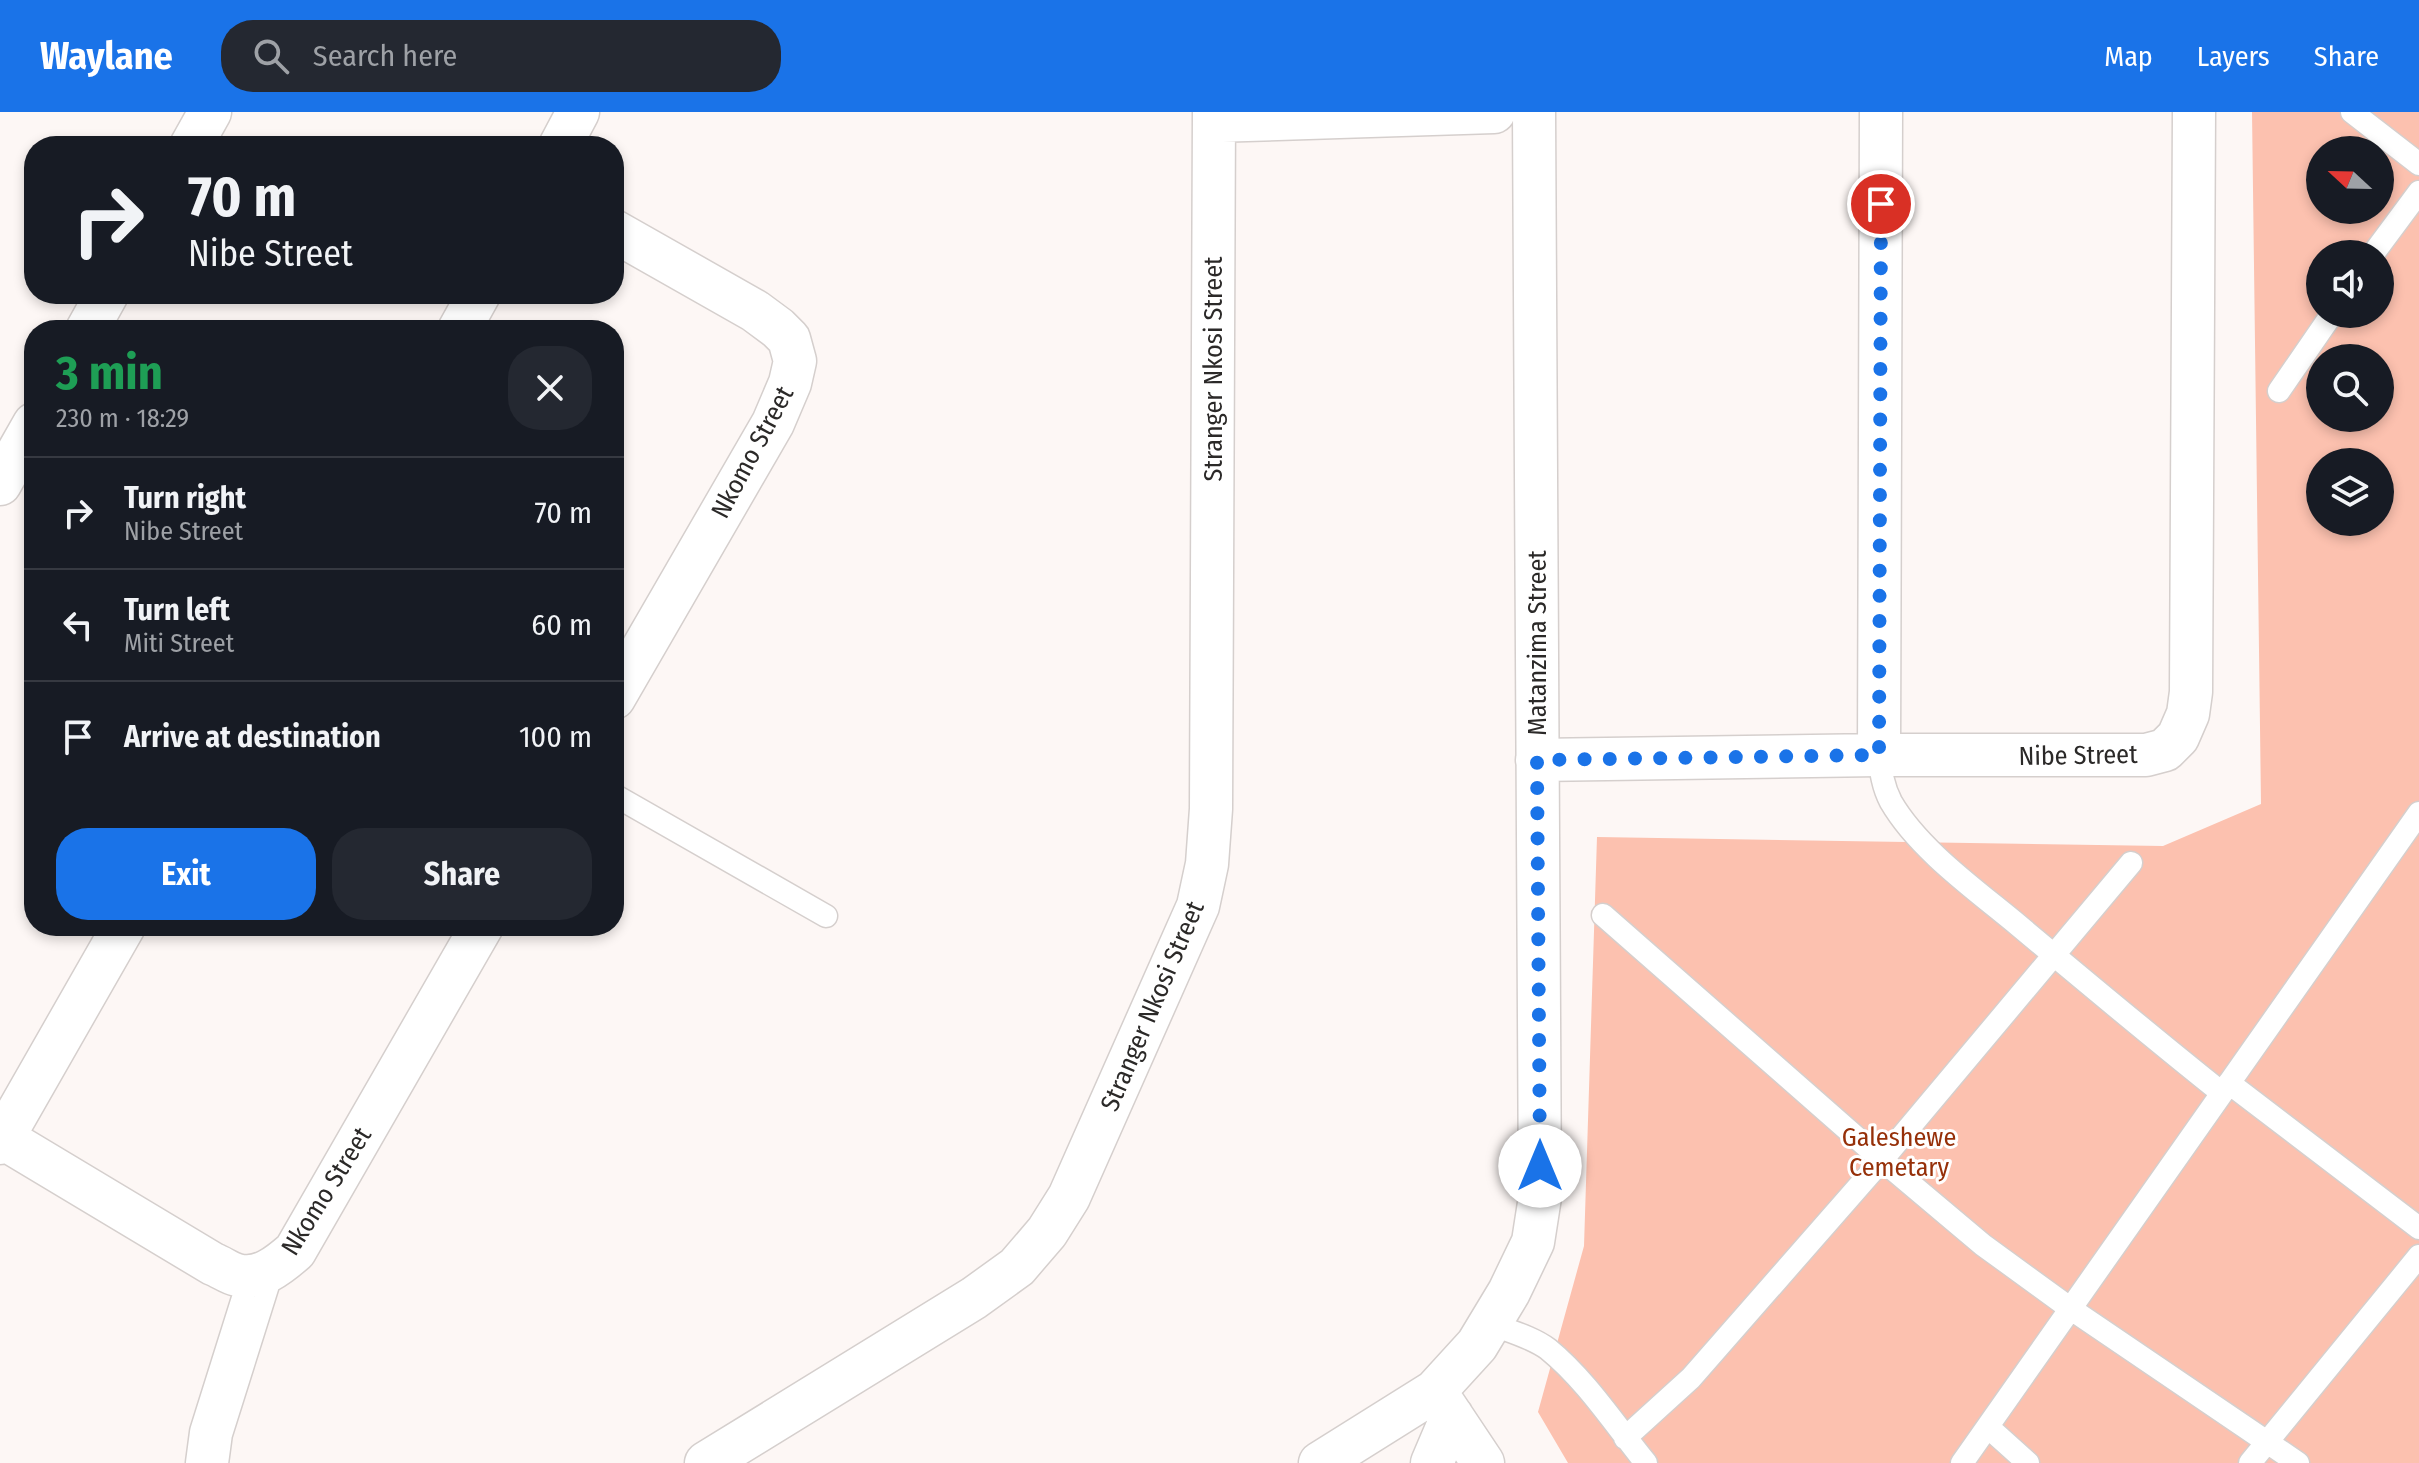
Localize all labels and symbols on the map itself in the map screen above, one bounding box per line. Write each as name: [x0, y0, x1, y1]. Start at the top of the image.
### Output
north arrow: [2306, 136, 2394, 224]
pin: [1847, 170, 1915, 238]
street label: Stranger Nkosi Street: [1198, 256, 1229, 481]
street label: Nkomo Street: [705, 380, 800, 524]
street label: Matanzima Street: [1522, 550, 1553, 736]
street label: Nibe Street: [2018, 739, 2138, 772]
street label: Stranger Nkosi Street: [1094, 896, 1211, 1116]
street label: Nkomo Street: [275, 1121, 378, 1261]
park label: Galeshewe Cemetary: [1842, 1122, 1956, 1183]
position arrow: [1498, 1124, 1582, 1208]

